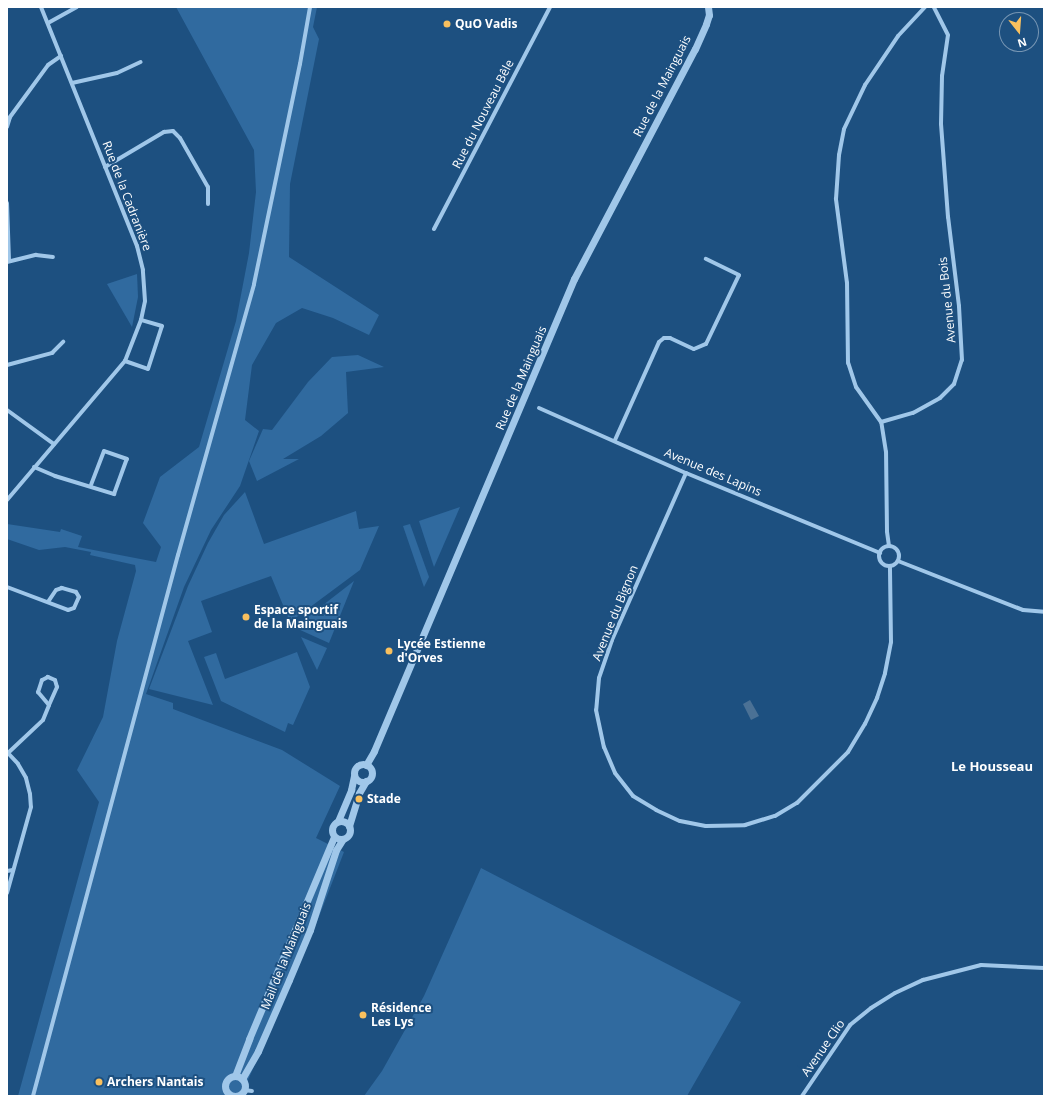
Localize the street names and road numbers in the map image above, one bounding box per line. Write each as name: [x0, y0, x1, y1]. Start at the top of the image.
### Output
street label: Rue de la Mainguais: [630, 33, 694, 139]
street label: Rue du Nouveau Bêle: [449, 57, 517, 171]
street label: Rue de la Cadranière: [99, 139, 155, 253]
street label: Avenue du Bois: [935, 256, 959, 344]
street label: Rue de la Mainguais: [493, 324, 549, 432]
street label: Avenue des Lapins: [662, 445, 764, 499]
street label: Avenue du Bignon: [589, 563, 641, 663]
street label: Mail de la Mainguais: [258, 901, 314, 1011]
street label: Avenue Clio: [798, 1017, 848, 1079]

